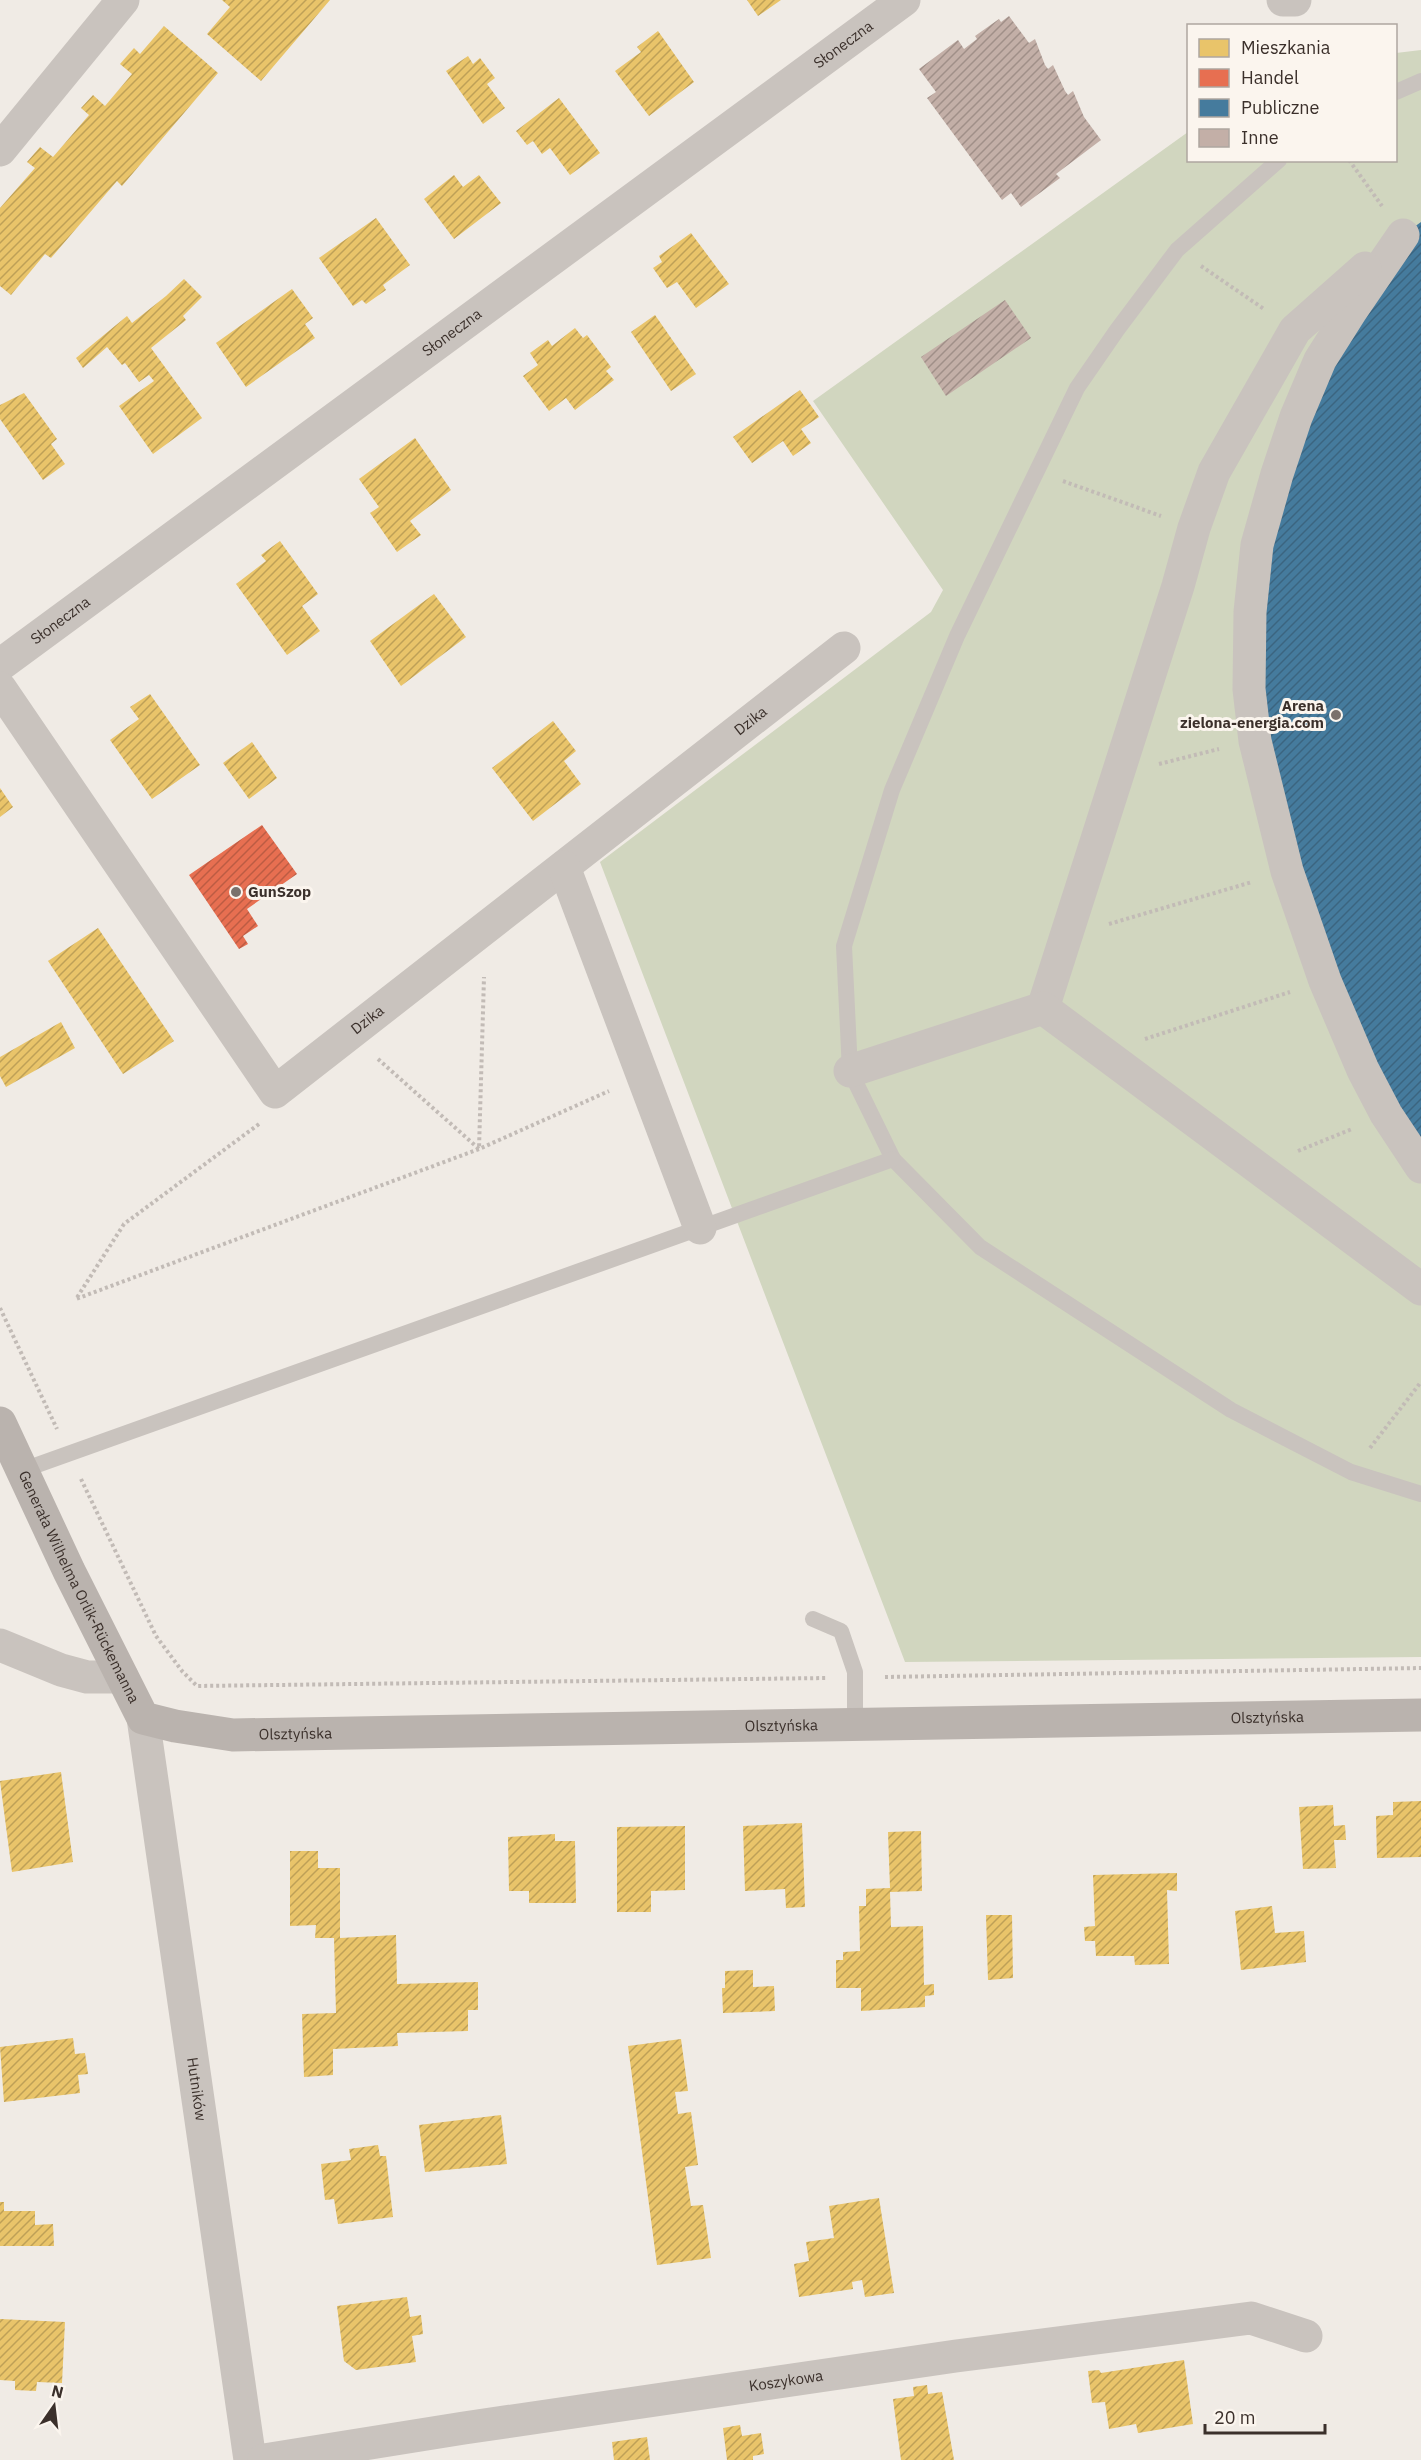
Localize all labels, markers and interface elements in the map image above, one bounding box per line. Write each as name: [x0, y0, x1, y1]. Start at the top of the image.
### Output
street label: Słoneczna: [810, 16, 877, 72]
legend: [1187, 24, 1397, 162]
text: Mieszkania: [1241, 36, 1331, 59]
text: Handel: [1241, 66, 1299, 89]
text: Publiczne: [1241, 96, 1320, 119]
text: Inne: [1241, 126, 1279, 149]
street label: Słoneczna: [418, 304, 485, 360]
street label: Słoneczna: [27, 592, 94, 648]
place label: Arena zielona-energia.com: [1180, 696, 1324, 732]
street label: Dzika: [730, 702, 771, 739]
marker: Arena zielona-energia.com: [1329, 708, 1343, 722]
place label: GunSzop: [248, 882, 311, 901]
marker: GunSzop: [229, 885, 243, 899]
street label: Dzika: [347, 1001, 387, 1038]
street label: Generała Wilhelma Orlik-Rückemanna: [15, 1467, 144, 1706]
street label: Olsztyńska: [1230, 1707, 1304, 1727]
street label: Olsztyńska: [745, 1715, 818, 1735]
street label: Olsztyńska: [259, 1723, 332, 1744]
street label: Hutników: [183, 2056, 211, 2123]
street label: Koszykowa: [748, 2366, 824, 2395]
north arrow: [24, 2376, 84, 2436]
text: N: [50, 2380, 66, 2403]
scale bar: [1205, 2397, 1325, 2435]
text: 20 m: [1214, 2406, 1256, 2429]

